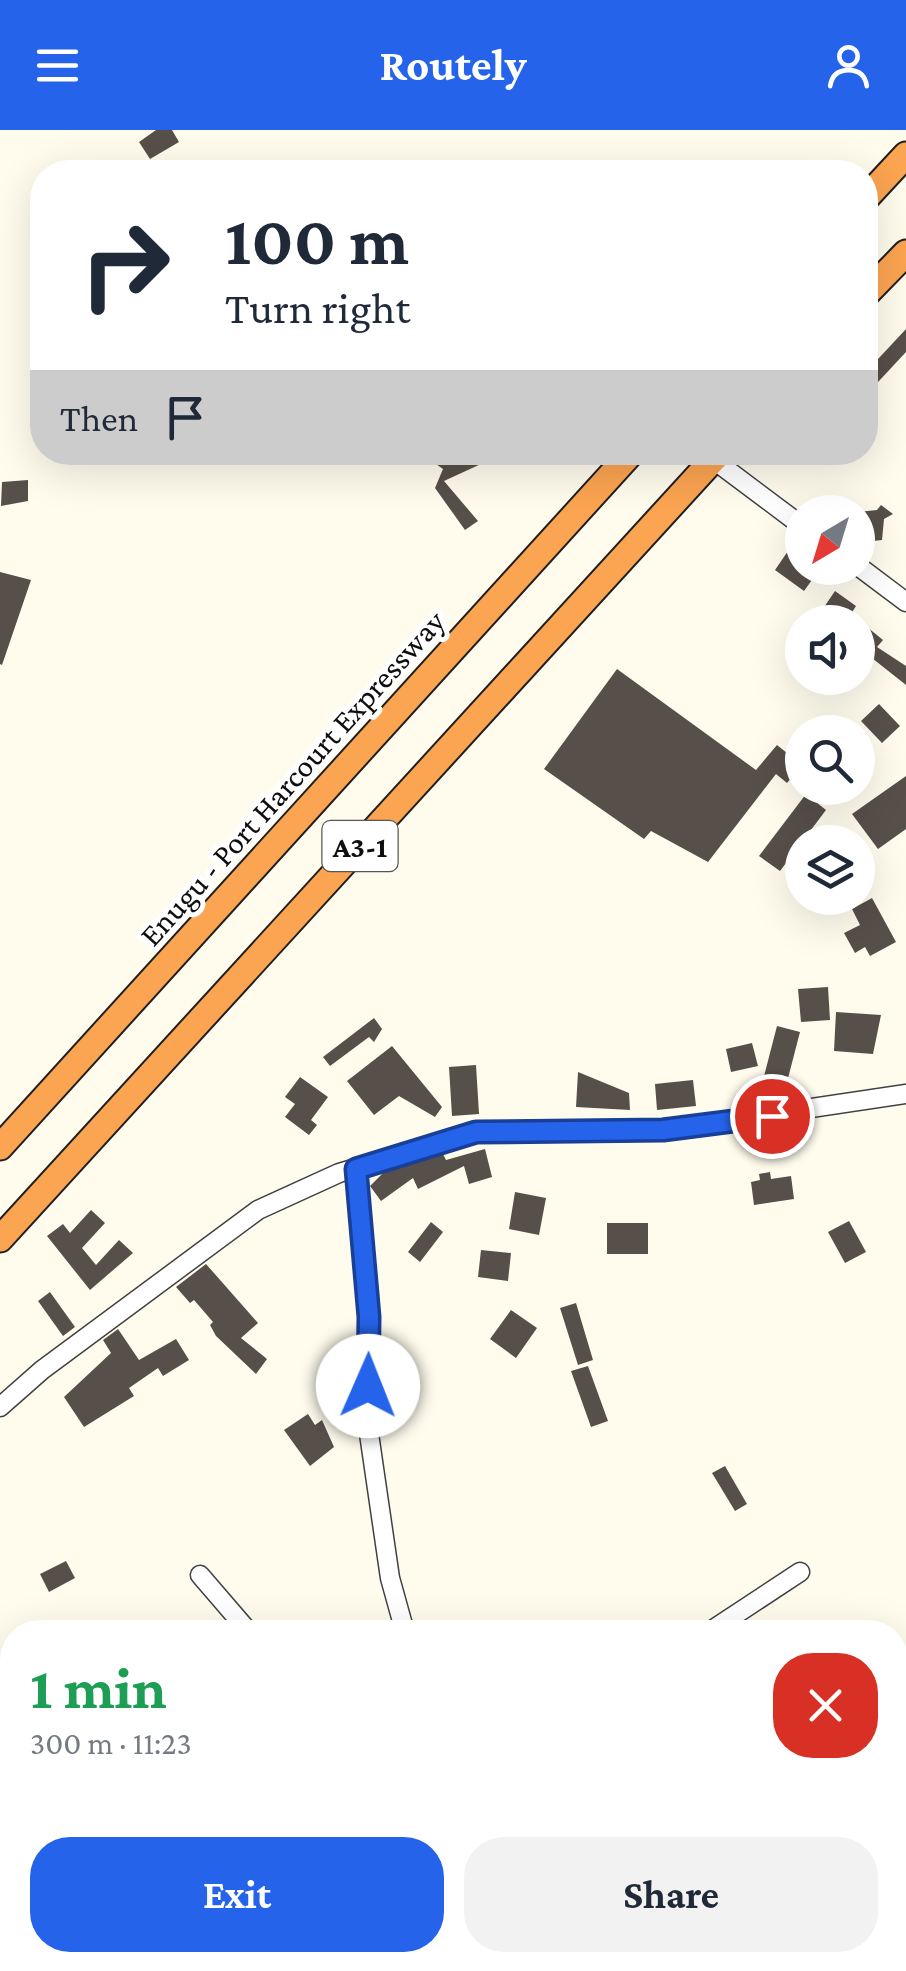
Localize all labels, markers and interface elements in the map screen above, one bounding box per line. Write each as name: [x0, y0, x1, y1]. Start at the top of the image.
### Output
icon: menu: [30, 38, 85, 93]
icon: person: [821, 38, 876, 93]
text: Routely: [379, 40, 527, 90]
icon: right: [60, 200, 190, 330]
text: 100 m: [225, 201, 409, 279]
text: Turn right: [225, 283, 410, 333]
icon: arrive: [158, 390, 213, 445]
text: Then: [60, 397, 138, 439]
north arrow: [785, 495, 875, 585]
map controls: [785, 495, 875, 915]
street label: Enugu - Port Harcourt Expressway: [132, 603, 452, 953]
button: sound: [785, 605, 875, 695]
button: search: [785, 715, 875, 805]
road number: A3-1: [322, 821, 398, 871]
button: layers: [785, 825, 875, 915]
pin: [730, 1074, 815, 1159]
icon: arrive: [745, 1089, 800, 1144]
position arrow: [316, 1334, 420, 1438]
button: close: [773, 1653, 878, 1758]
text: 1 min: [30, 1654, 167, 1721]
text: 300 m · 11:23: [30, 1725, 192, 1761]
button: Exit: [30, 1837, 444, 1952]
button: Share: [464, 1837, 878, 1952]

